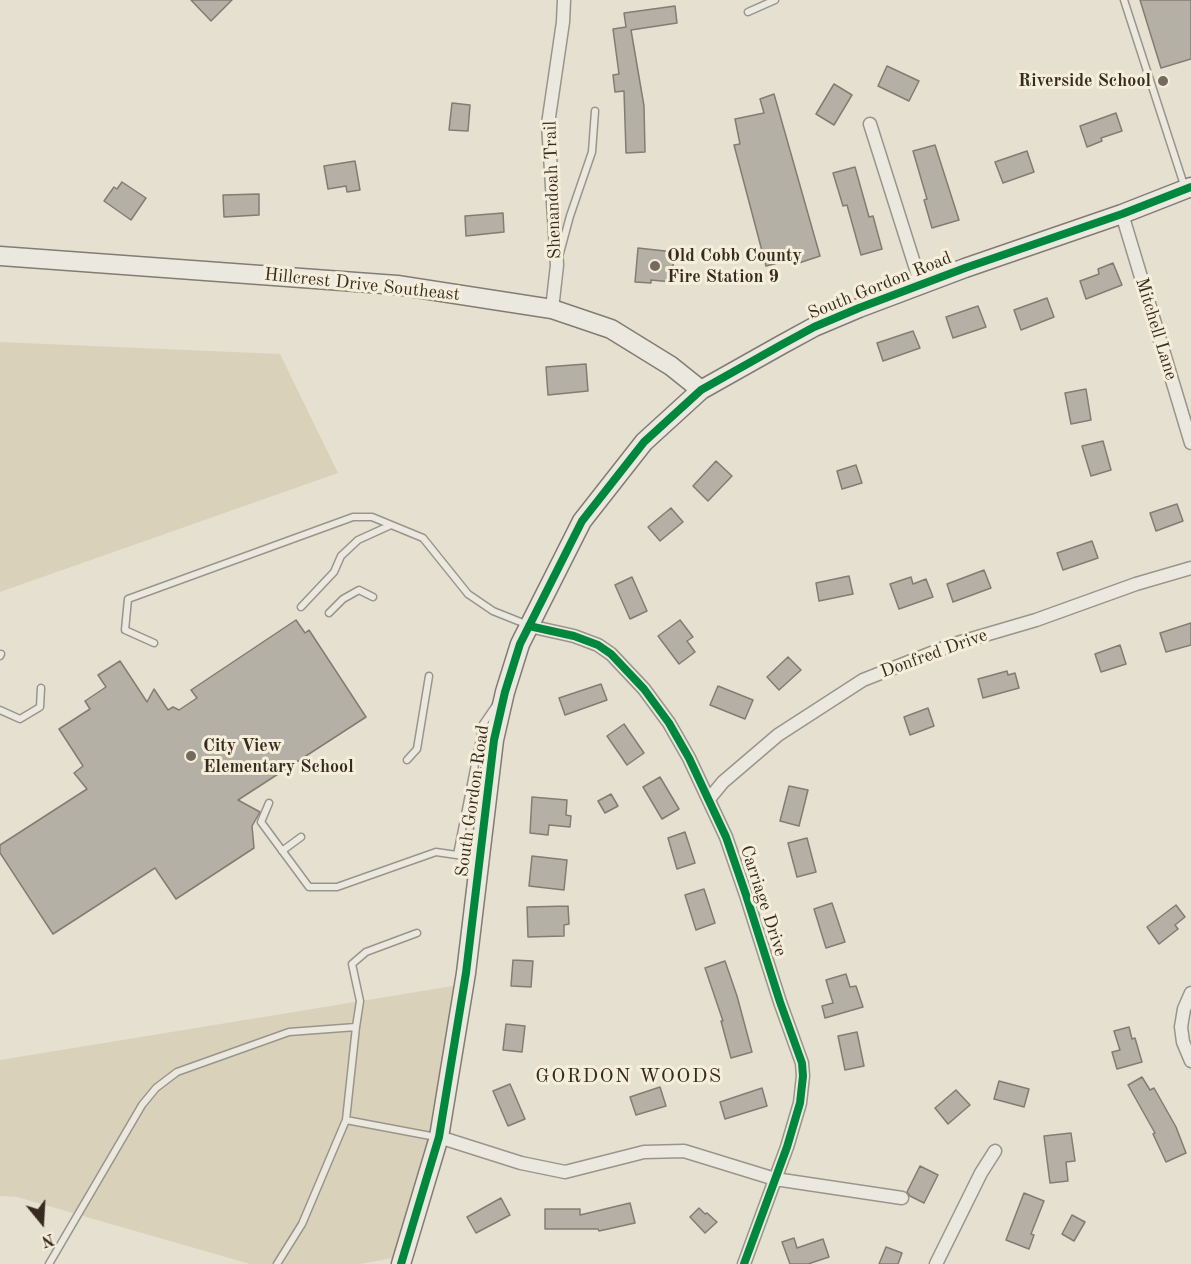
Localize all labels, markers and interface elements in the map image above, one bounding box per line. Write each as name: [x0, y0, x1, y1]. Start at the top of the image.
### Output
place label: Riverside School: [1018, 70, 1151, 92]
marker: Riverside School: [1156, 74, 1170, 88]
street label: Shenandoah Trail: [540, 120, 566, 260]
place label: Old Cobb County Fire Station 9: [667, 245, 802, 288]
street label: South Gordon Road: [805, 247, 955, 325]
marker: Old Cobb County Fire Station 9: [648, 259, 662, 273]
street label: Hillcrest Drive Southeast: [263, 264, 461, 306]
street label: Mitchell Lane: [1130, 275, 1182, 383]
street label: Donfred Drive: [878, 625, 990, 683]
street label: South Gordon Road: [452, 724, 494, 878]
place label: City View Elementary School: [203, 735, 354, 777]
marker: City View Elementary School: [184, 749, 198, 763]
street label: Carriage Drive: [735, 843, 791, 959]
district label: GORDON WOODS: [535, 1065, 723, 1089]
north arrow: [12, 1192, 72, 1252]
text: N: [39, 1230, 56, 1249]

